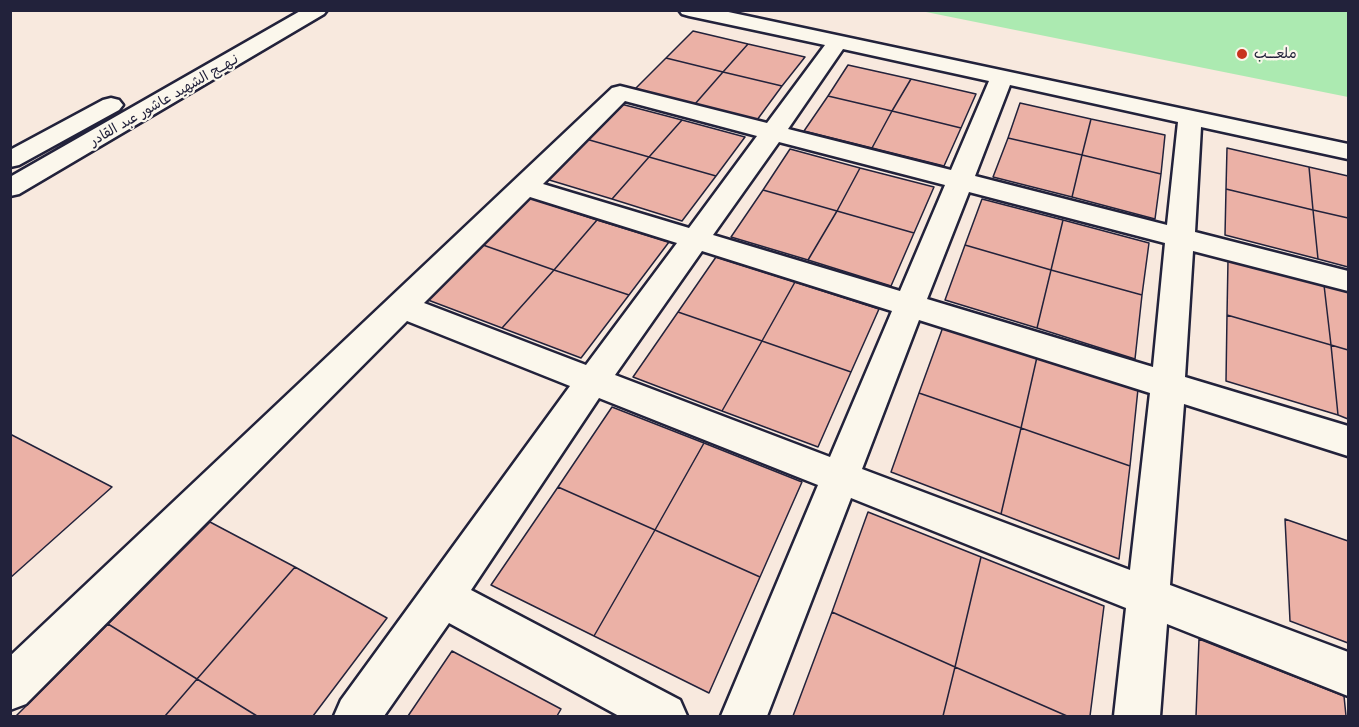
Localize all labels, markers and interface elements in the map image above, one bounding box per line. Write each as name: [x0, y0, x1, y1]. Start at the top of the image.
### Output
place label: ملعـــب: [1254, 46, 1297, 62]
marker: ملعـــب: [1235, 47, 1249, 61]
street label: نـهــج الشهيد عاشور عبد القادر: [87, 50, 241, 150]

